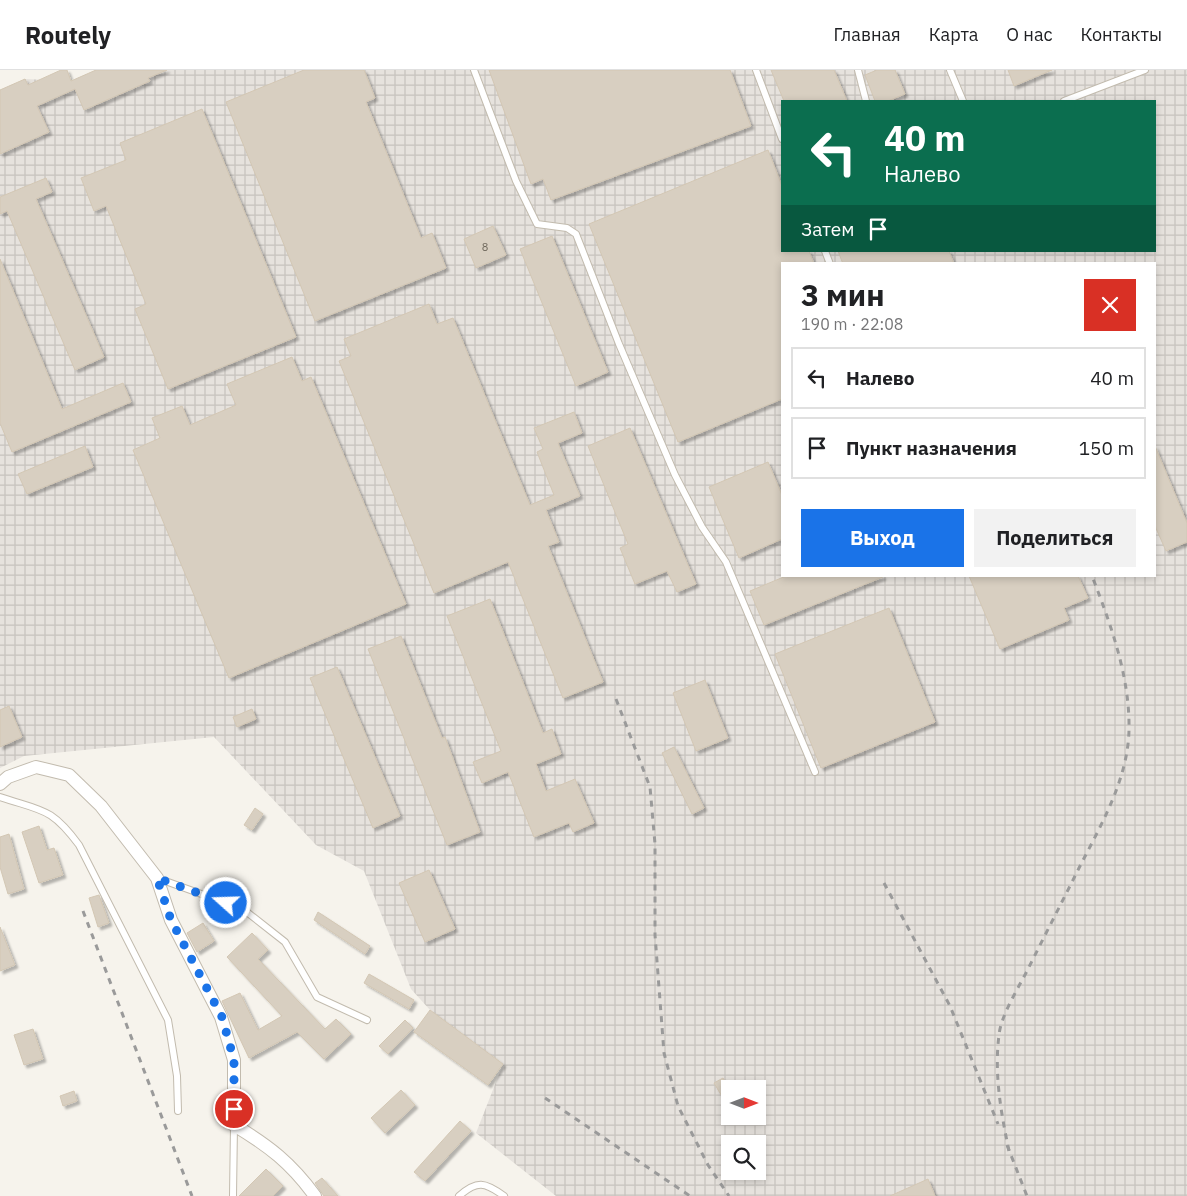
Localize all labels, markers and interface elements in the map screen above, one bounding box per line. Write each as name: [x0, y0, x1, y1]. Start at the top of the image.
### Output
text: Routely: [25, 19, 111, 51]
text: Главная: [833, 23, 901, 46]
text: Карта: [929, 23, 978, 46]
text: О нас: [1006, 23, 1053, 46]
text: Контакты: [1081, 23, 1162, 46]
text: 40 m: [884, 115, 966, 161]
icon: left: [801, 120, 866, 185]
text: Налево: [884, 159, 961, 188]
icon: arrive: [864, 215, 892, 243]
text: Затем: [801, 217, 854, 241]
house number: 8: [482, 240, 488, 254]
text: 3 мин: [801, 275, 885, 314]
button: close: [1084, 279, 1136, 331]
text: 190 m · 22:08: [801, 314, 903, 334]
icon: left: [803, 364, 831, 392]
text: Налево: [846, 366, 915, 390]
text: 40 m: [1090, 366, 1134, 390]
icon: arrive: [803, 434, 831, 462]
text: Пункт назначения: [846, 436, 1017, 460]
text: 150 m: [1079, 436, 1134, 460]
button: Выход: [801, 509, 964, 567]
button: Поделиться: [974, 509, 1136, 567]
position arrow: [199, 876, 251, 928]
north arrow: [721, 1080, 766, 1125]
map controls: [721, 1080, 766, 1180]
pin: [213, 1088, 255, 1130]
icon: arrive: [220, 1095, 248, 1123]
button: search: [721, 1135, 766, 1180]

